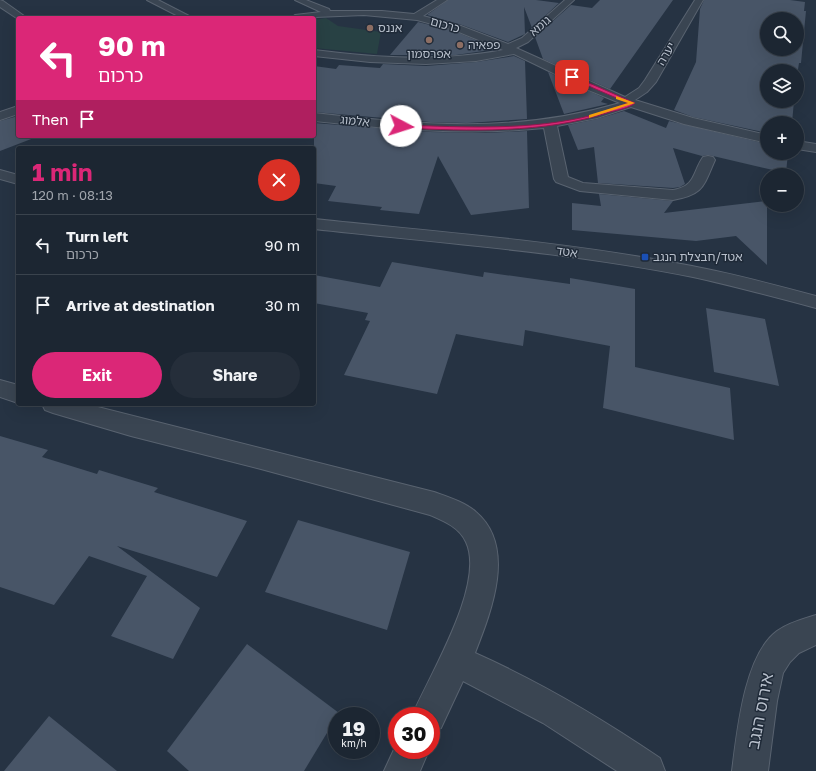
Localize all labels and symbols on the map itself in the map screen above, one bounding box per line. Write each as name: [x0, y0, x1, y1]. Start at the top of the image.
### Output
street label: גומא: [526, 12, 554, 39]
street label: כרכום: [429, 13, 462, 36]
place label: אננס: [378, 20, 403, 35]
marker: אננס: [365, 23, 375, 33]
marker: אפרסמון: [424, 35, 434, 45]
place label: פפאיה: [468, 37, 501, 52]
street label: יערה: [653, 39, 678, 68]
marker: פפאיה: [455, 40, 465, 50]
place label: אפרסמון: [407, 46, 451, 61]
pin: [555, 60, 589, 94]
position arrow: [380, 105, 422, 147]
street label: אלמוג: [339, 111, 371, 130]
street label: אטד: [555, 243, 579, 260]
place label: אטד/חבצלת הנגב: [653, 249, 743, 264]
marker: אטד/חבצלת הנגב: [640, 252, 650, 262]
street label: אירוס הנגב: [742, 671, 777, 751]
speed limit sign: 30: [388, 707, 440, 759]

